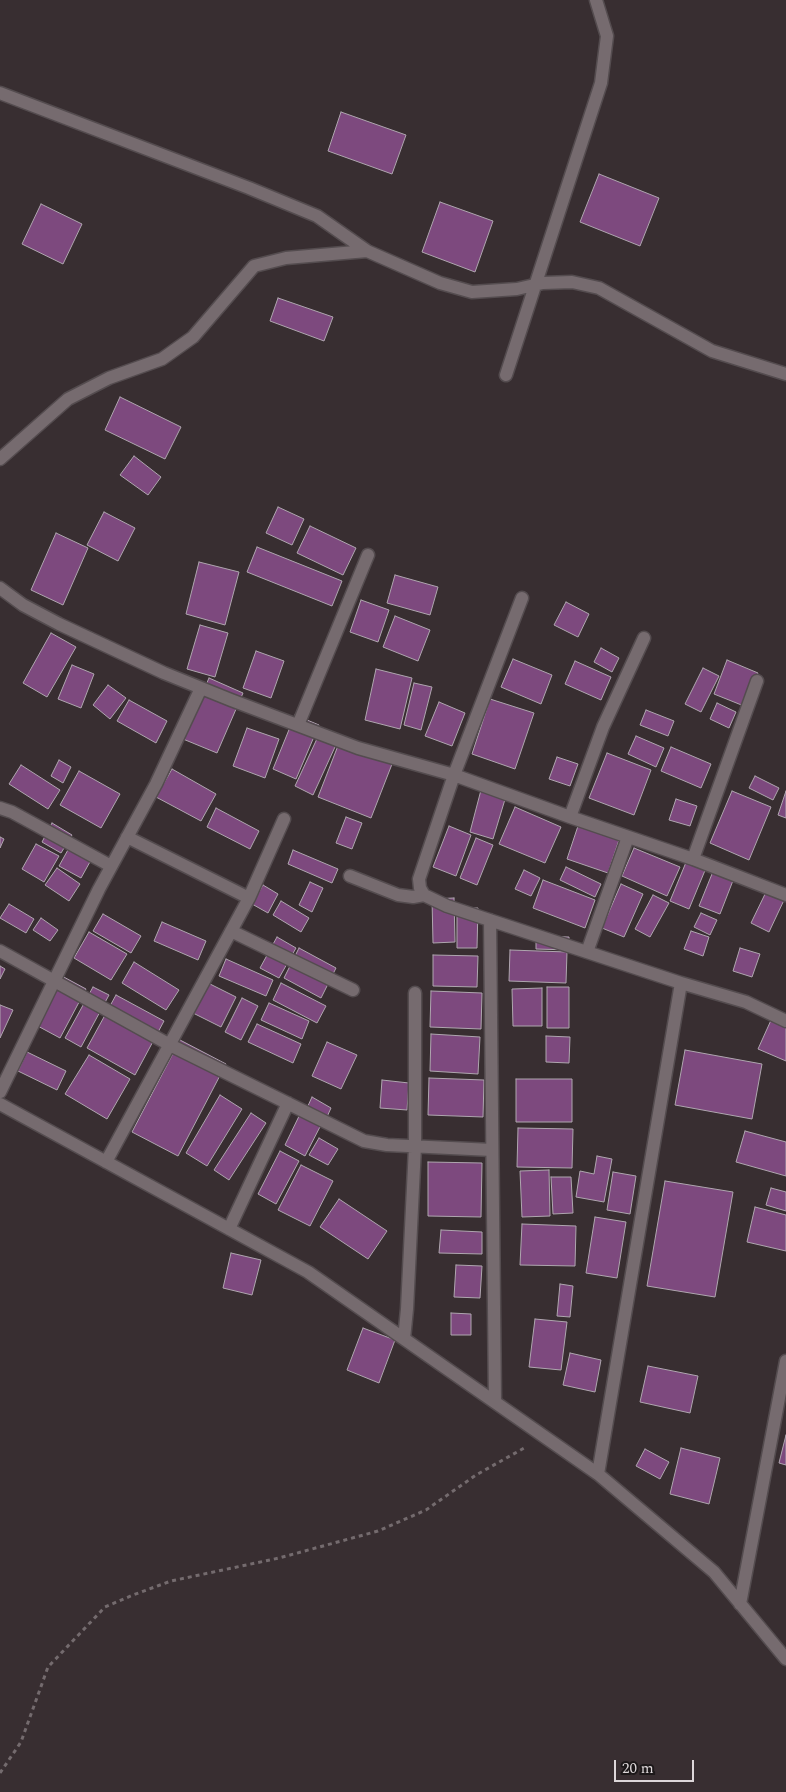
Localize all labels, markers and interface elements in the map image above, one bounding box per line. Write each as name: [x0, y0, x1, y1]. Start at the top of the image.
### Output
scale bar: [616, 1750, 696, 1782]
text: 20 m: [622, 1757, 654, 1780]

